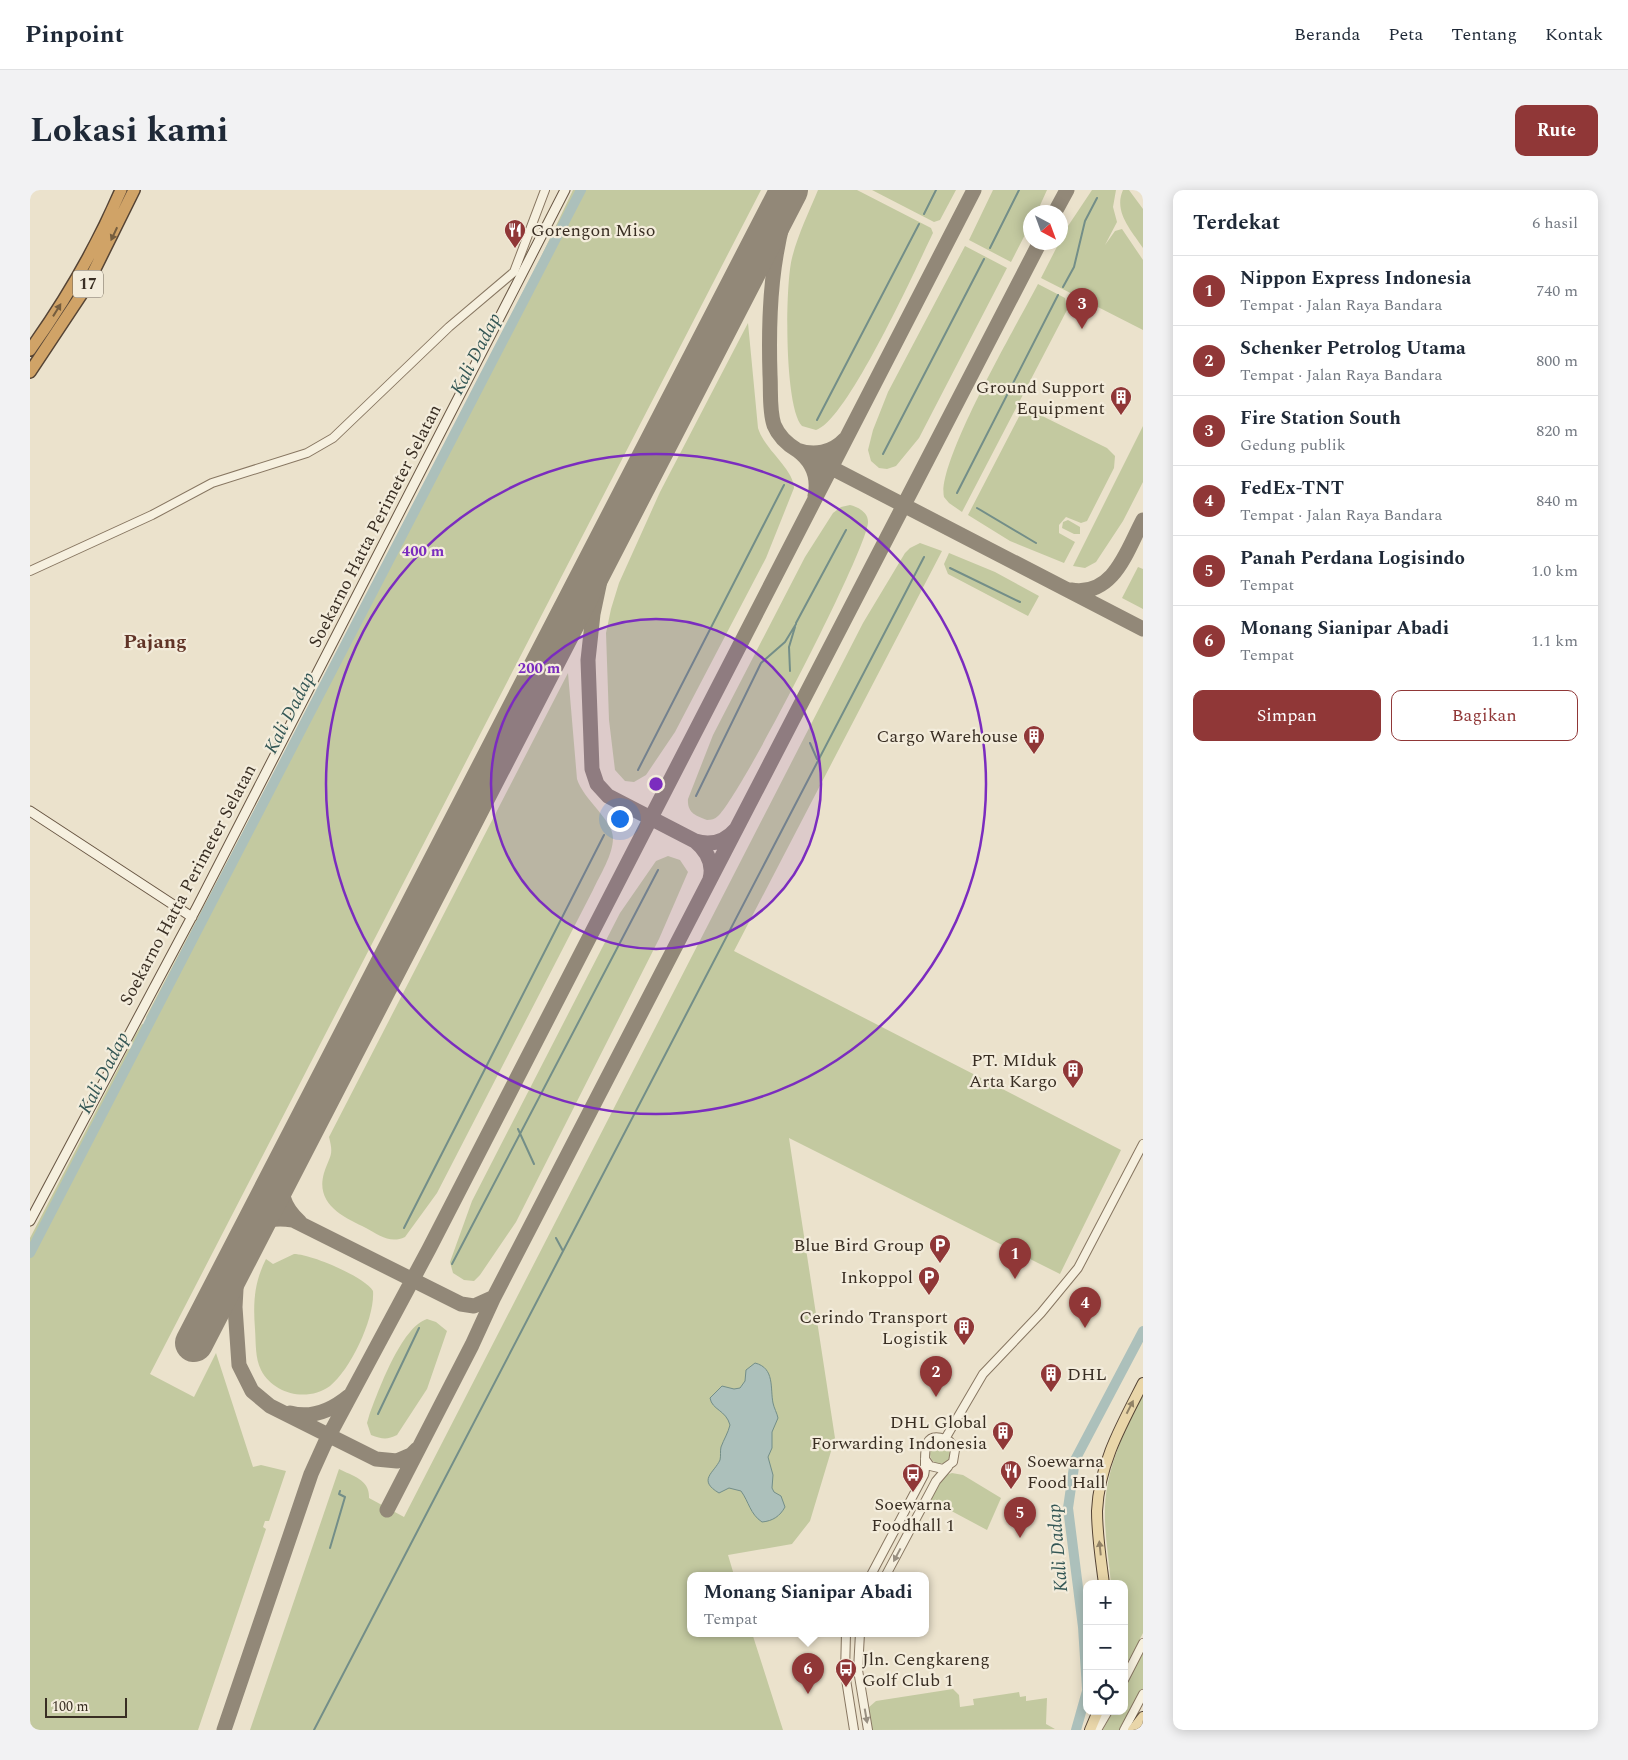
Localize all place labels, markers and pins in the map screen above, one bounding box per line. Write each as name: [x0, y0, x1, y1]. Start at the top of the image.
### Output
place label: Gorengon Miso: [531, 217, 656, 244]
restaurant icon: Gorengon Miso: [503, 218, 527, 249]
pin: 3: [1066, 288, 1098, 329]
place label: Ground Support Equipment: [976, 374, 1105, 422]
building icon: Ground Support Equipment: [1109, 385, 1133, 416]
place label: Cargo Warehouse: [876, 723, 1018, 750]
building icon: Cargo Warehouse: [1022, 724, 1046, 755]
centre of rings: [647, 775, 665, 793]
place label: PT. MIduk Arta Kargo: [969, 1047, 1057, 1095]
building icon: PT. MIduk Arta Kargo: [1061, 1058, 1085, 1089]
place label: Blue Bird Group: [794, 1232, 924, 1259]
parking icon: Blue Bird Group: [928, 1233, 952, 1264]
pin: 1: [999, 1238, 1031, 1279]
place label: Inkoppol: [841, 1264, 913, 1291]
parking icon: Inkoppol: [917, 1265, 941, 1296]
pin: 4: [1069, 1287, 1101, 1328]
place label: Cerindo Transport Logistik: [799, 1304, 948, 1352]
building icon: Cerindo Transport Logistik: [952, 1315, 976, 1346]
pin: 2: [920, 1356, 952, 1397]
place label: DHL: [1067, 1361, 1107, 1388]
building icon: DHL: [1039, 1362, 1063, 1393]
place label: DHL Global Forwarding Indonesia: [811, 1409, 987, 1457]
building icon: DHL Global Forwarding Indonesia: [991, 1420, 1015, 1451]
place label: Soewarna Food Hall: [1027, 1448, 1106, 1496]
restaurant icon: Soewarna Food Hall: [999, 1459, 1023, 1490]
bus stop icon: Soewarna Foodhall 1: [901, 1462, 925, 1493]
place label: Soewarna Foodhall 1: [871, 1491, 955, 1539]
pin: 5: [1004, 1497, 1036, 1538]
place label: Jln. Cengkareng Golf Club 1: [862, 1646, 990, 1694]
pin: 6: [792, 1653, 824, 1694]
bus stop icon: Jln. Cengkareng Golf Club 1: [834, 1657, 858, 1688]

